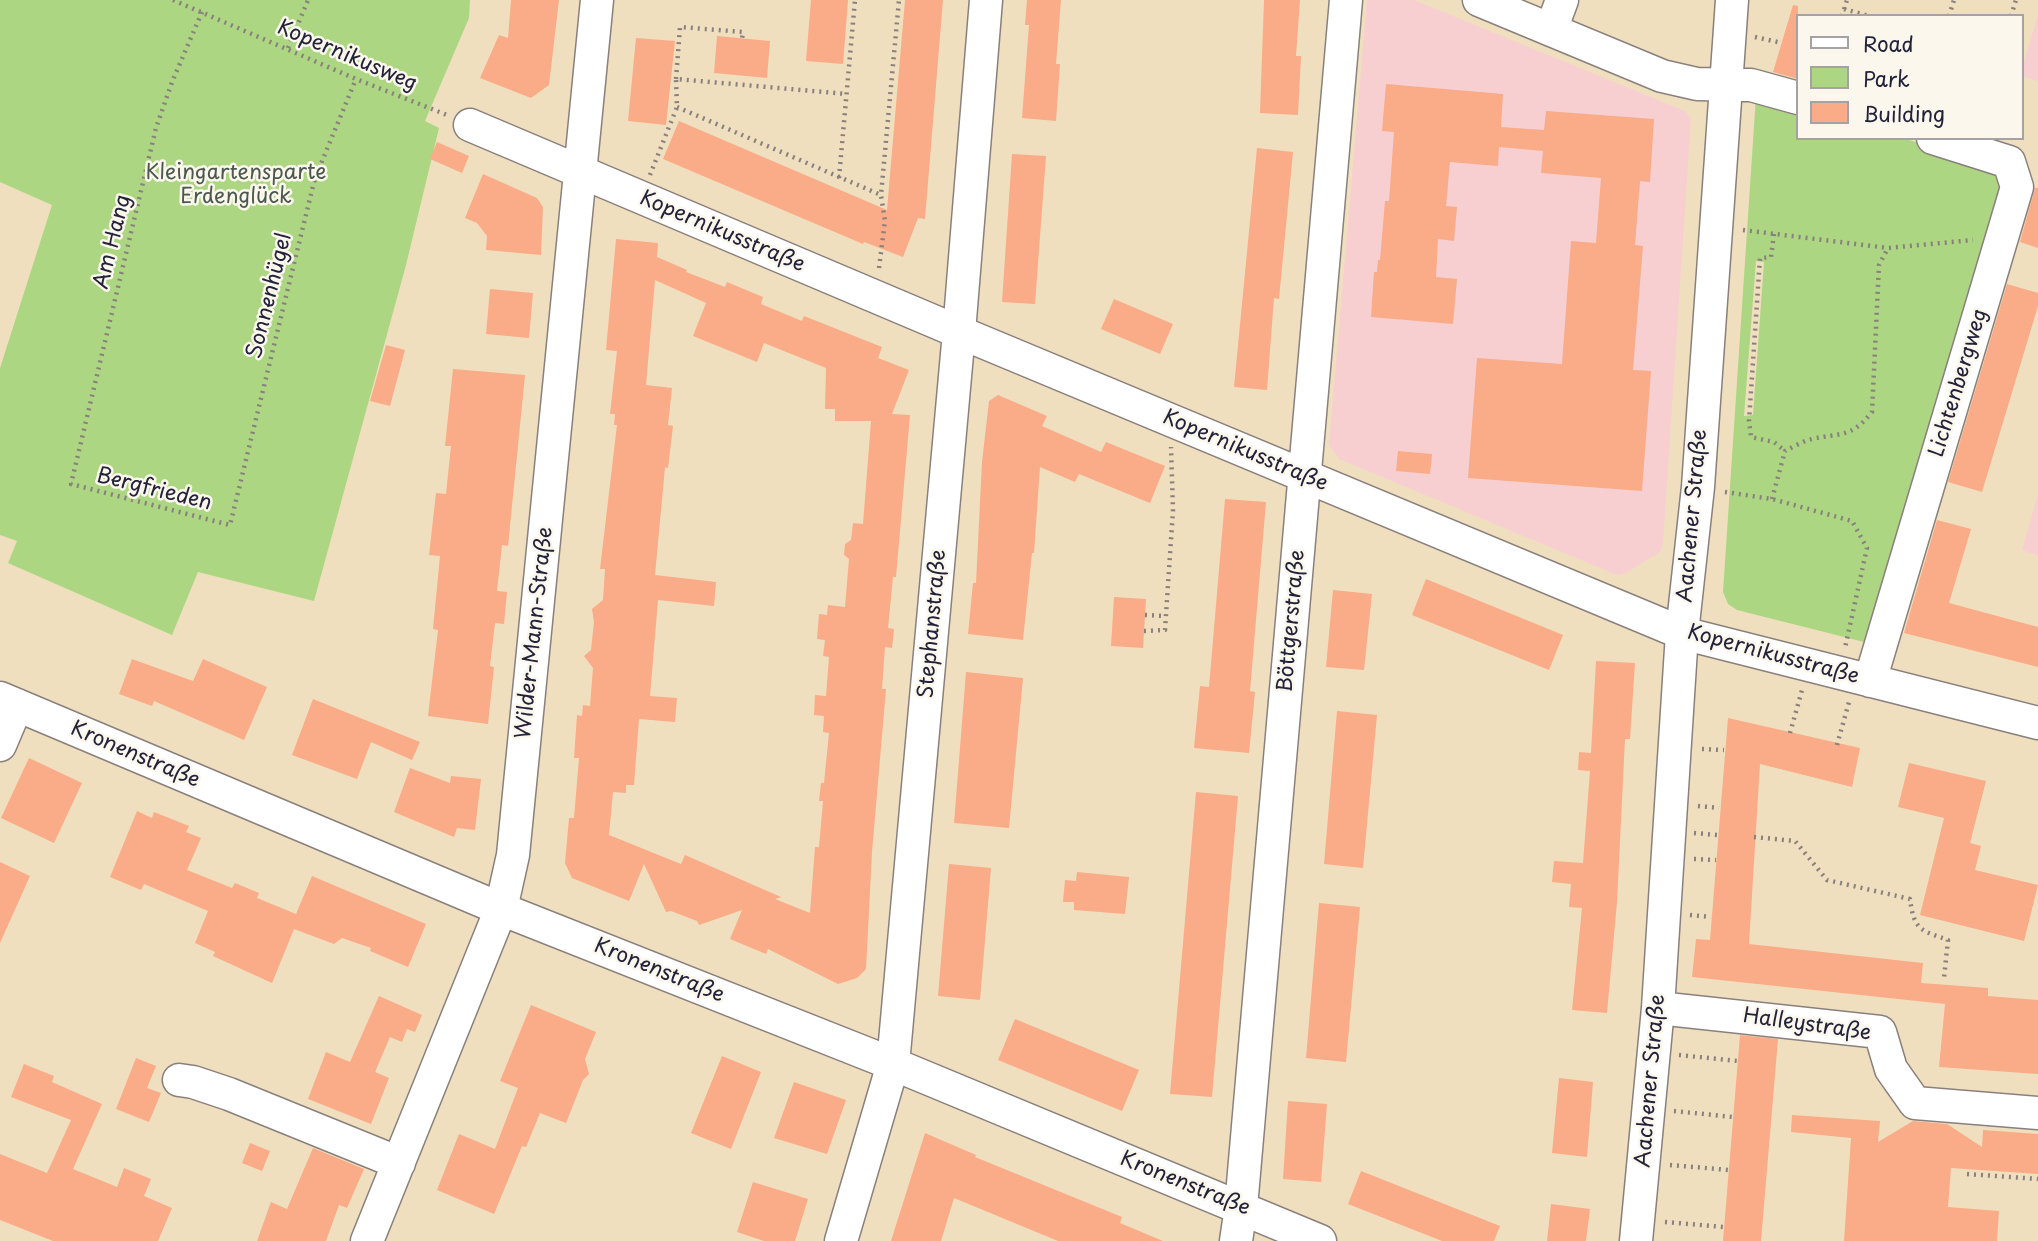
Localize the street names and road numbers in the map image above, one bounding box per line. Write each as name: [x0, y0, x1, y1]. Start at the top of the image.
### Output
street label: Kopernikusweg: [273, 15, 421, 97]
street label: Kopernikusstraße: [636, 186, 808, 278]
street label: Am Hang: [89, 192, 137, 292]
street label: Sonnenhügel: [242, 231, 298, 361]
street label: Lichtenbergweg: [1924, 306, 1994, 460]
street label: Kopernikusstraße: [1159, 405, 1331, 497]
street label: Aachener Straße: [1673, 428, 1713, 604]
street label: Bergfrieden: [94, 464, 214, 516]
street label: Wilder-Mann-Straße: [511, 526, 559, 740]
street label: Stephanstraße: [914, 549, 952, 699]
street label: Böttgerstraße: [1273, 549, 1311, 693]
street label: Kopernikusstraße: [1684, 620, 1862, 690]
street label: Kronenstraße: [67, 716, 203, 794]
street label: Kronenstraße: [590, 933, 728, 1009]
street label: Aachener Straße: [1631, 993, 1671, 1169]
street label: Halleystraße: [1741, 1004, 1873, 1046]
street label: Kronenstraße: [1116, 1146, 1254, 1222]

